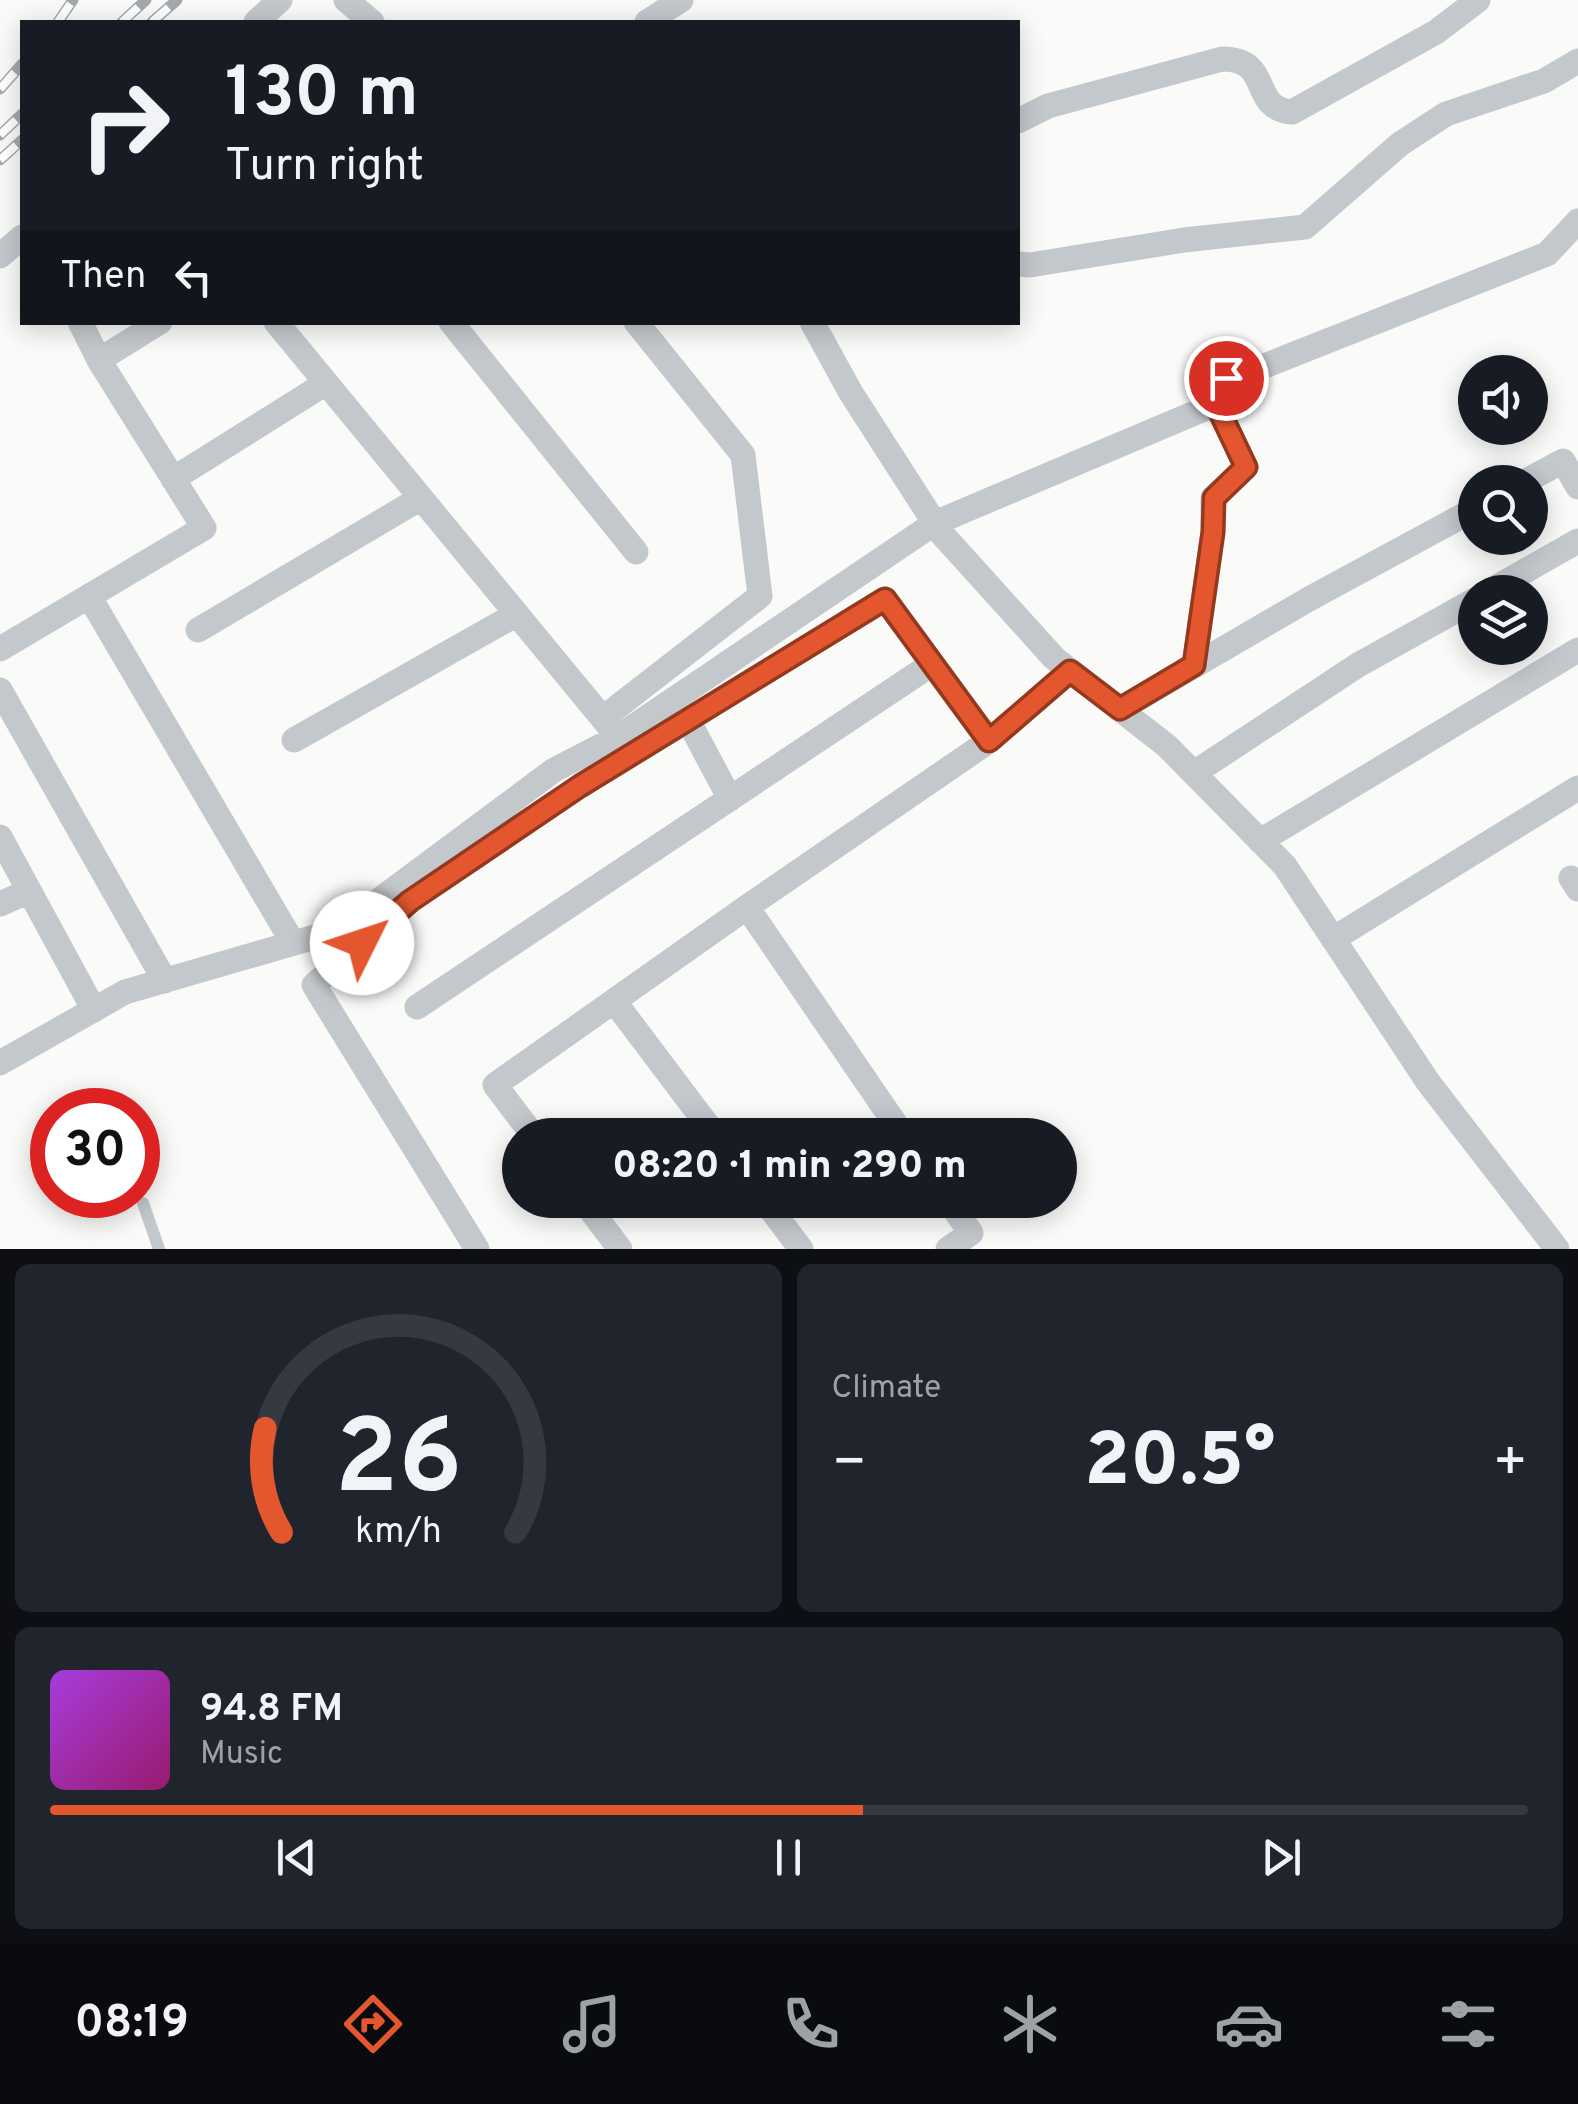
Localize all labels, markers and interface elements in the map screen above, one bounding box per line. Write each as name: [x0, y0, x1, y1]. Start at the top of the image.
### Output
text: 130 m: [225, 52, 419, 141]
icon: right: [60, 60, 190, 190]
text: Turn right: [225, 139, 424, 196]
icon: left: [166, 250, 221, 305]
text: Then: [60, 253, 146, 302]
pin: [1184, 336, 1269, 421]
icon: arrive: [1199, 351, 1254, 406]
map controls: [1458, 355, 1548, 665]
button: sound: [1458, 355, 1548, 445]
button: search: [1458, 465, 1548, 555]
button: layers: [1458, 575, 1548, 665]
position arrow: [310, 891, 414, 995]
speed limit sign: 30: [30, 1088, 160, 1218]
text: 08:20 · 1 min · 290 m: [612, 1143, 967, 1192]
text: Climate: [832, 1369, 941, 1409]
text: 26: [334, 1398, 462, 1530]
text: 20.5°: [1084, 1417, 1275, 1512]
text: −: [832, 1430, 867, 1500]
text: +: [1493, 1430, 1528, 1500]
text: km/h: [355, 1510, 442, 1556]
text: 94.8 FM: [200, 1686, 343, 1735]
text: Music: [200, 1735, 283, 1775]
icon: previous: [269, 1830, 324, 1885]
icon: pause: [761, 1830, 816, 1885]
icon: next: [1254, 1830, 1309, 1885]
icon: directions: [338, 1989, 408, 2059]
icon: music: [557, 1989, 627, 2059]
icon: phone: [776, 1989, 846, 2059]
icon: climate: [995, 1989, 1065, 2059]
icon: car: [1214, 1989, 1284, 2059]
icon: filters: [1433, 1989, 1503, 2059]
text: 08:19: [75, 1996, 189, 2053]

